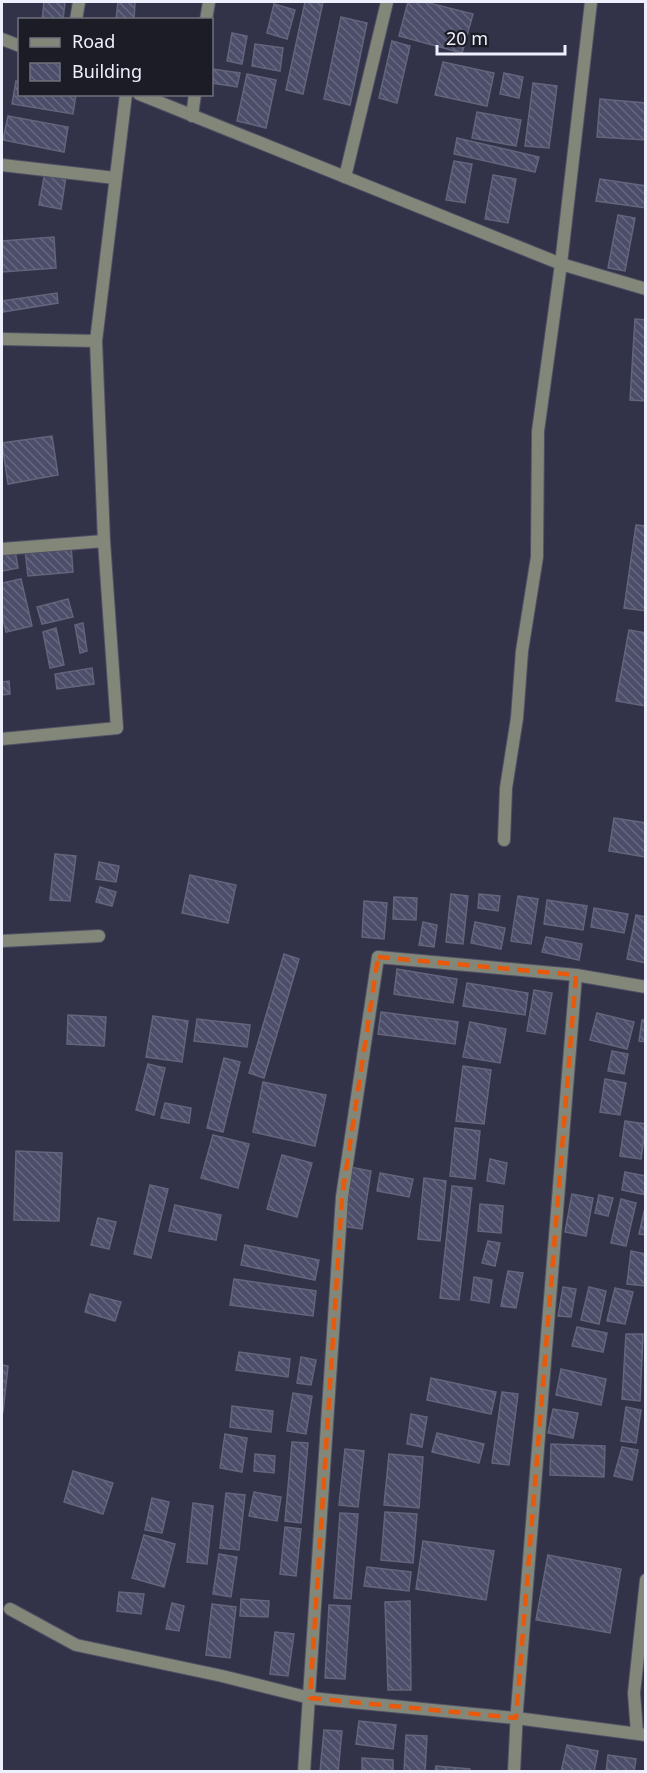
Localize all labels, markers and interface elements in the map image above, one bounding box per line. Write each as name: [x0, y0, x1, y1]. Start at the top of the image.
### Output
legend: [18, 18, 213, 96]
scale bar: [437, 18, 564, 56]
text: 20 m: [446, 26, 488, 50]
text: Road: [72, 29, 115, 53]
text: Building: [72, 59, 142, 83]

